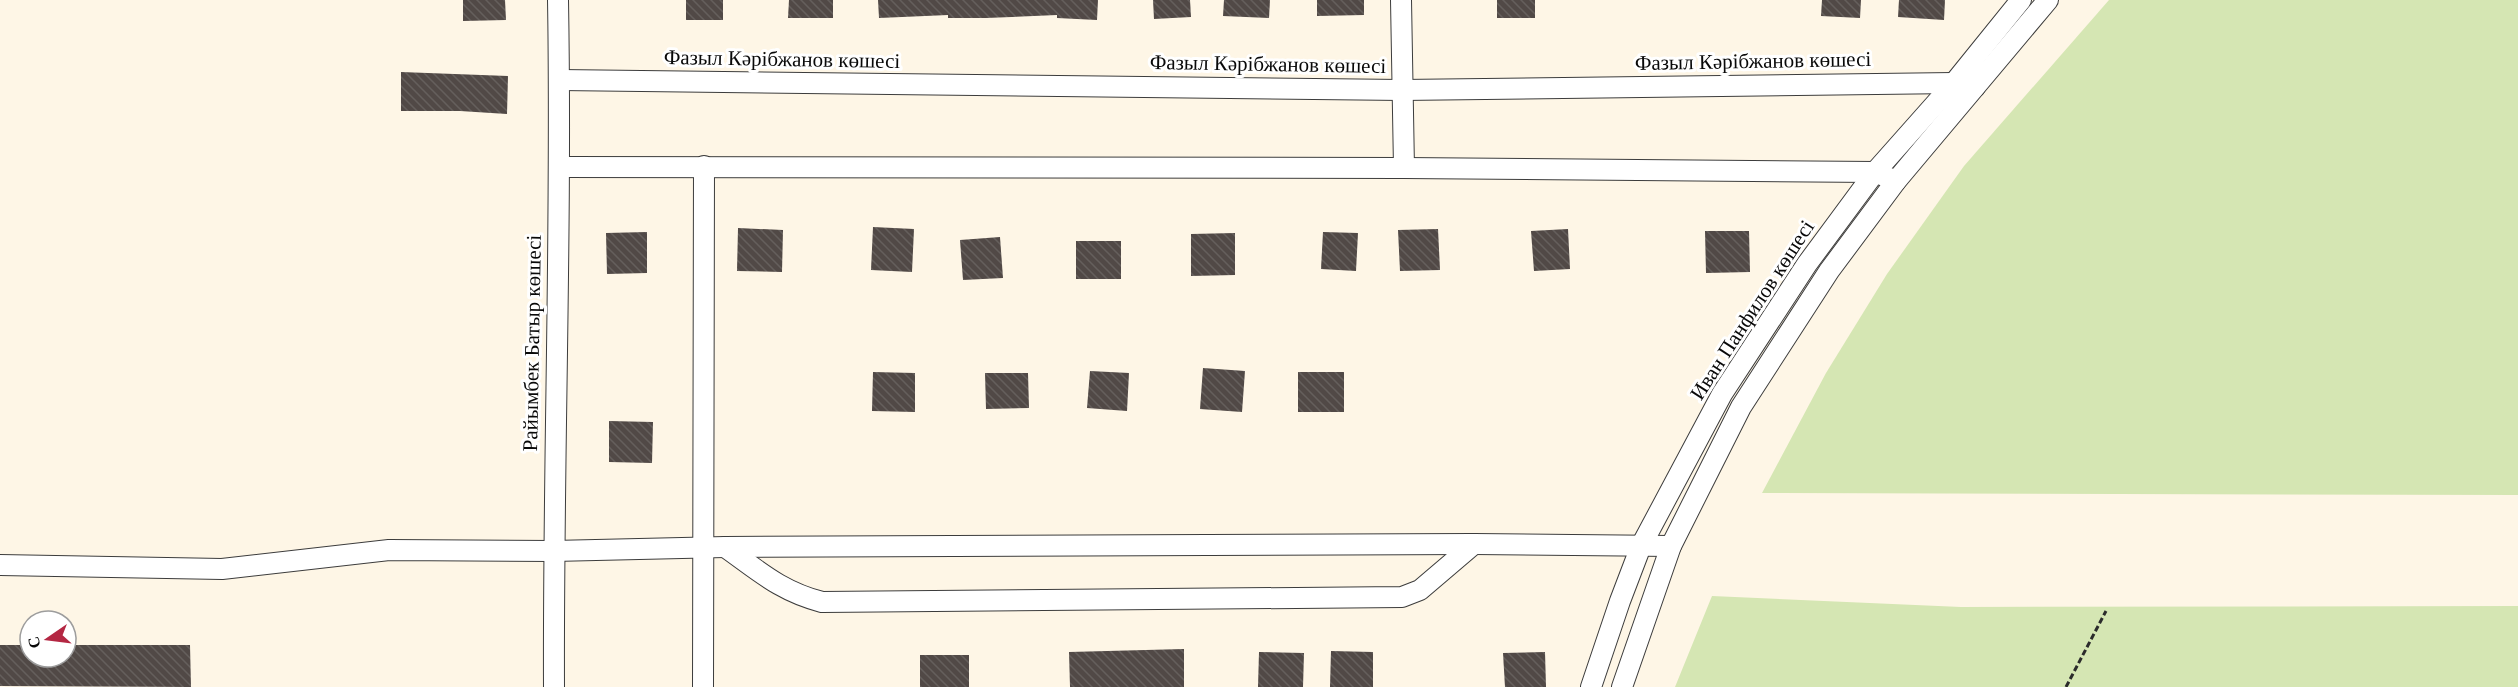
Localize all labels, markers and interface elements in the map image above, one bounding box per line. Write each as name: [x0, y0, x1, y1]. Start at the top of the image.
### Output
street label: Фазыл Кәрібжанов көшесі: [664, 45, 901, 73]
street label: Фазыл Кәрібжанов көшесі: [1635, 47, 1872, 75]
street label: Фазыл Кәрібжанов көшесі: [1150, 50, 1387, 78]
street label: Иван Панфилов көшесі: [1685, 216, 1819, 404]
street label: Райымбек Батыр көшесі: [518, 234, 546, 451]
north arrow: [18, 609, 78, 669]
text: С: [24, 635, 44, 650]

